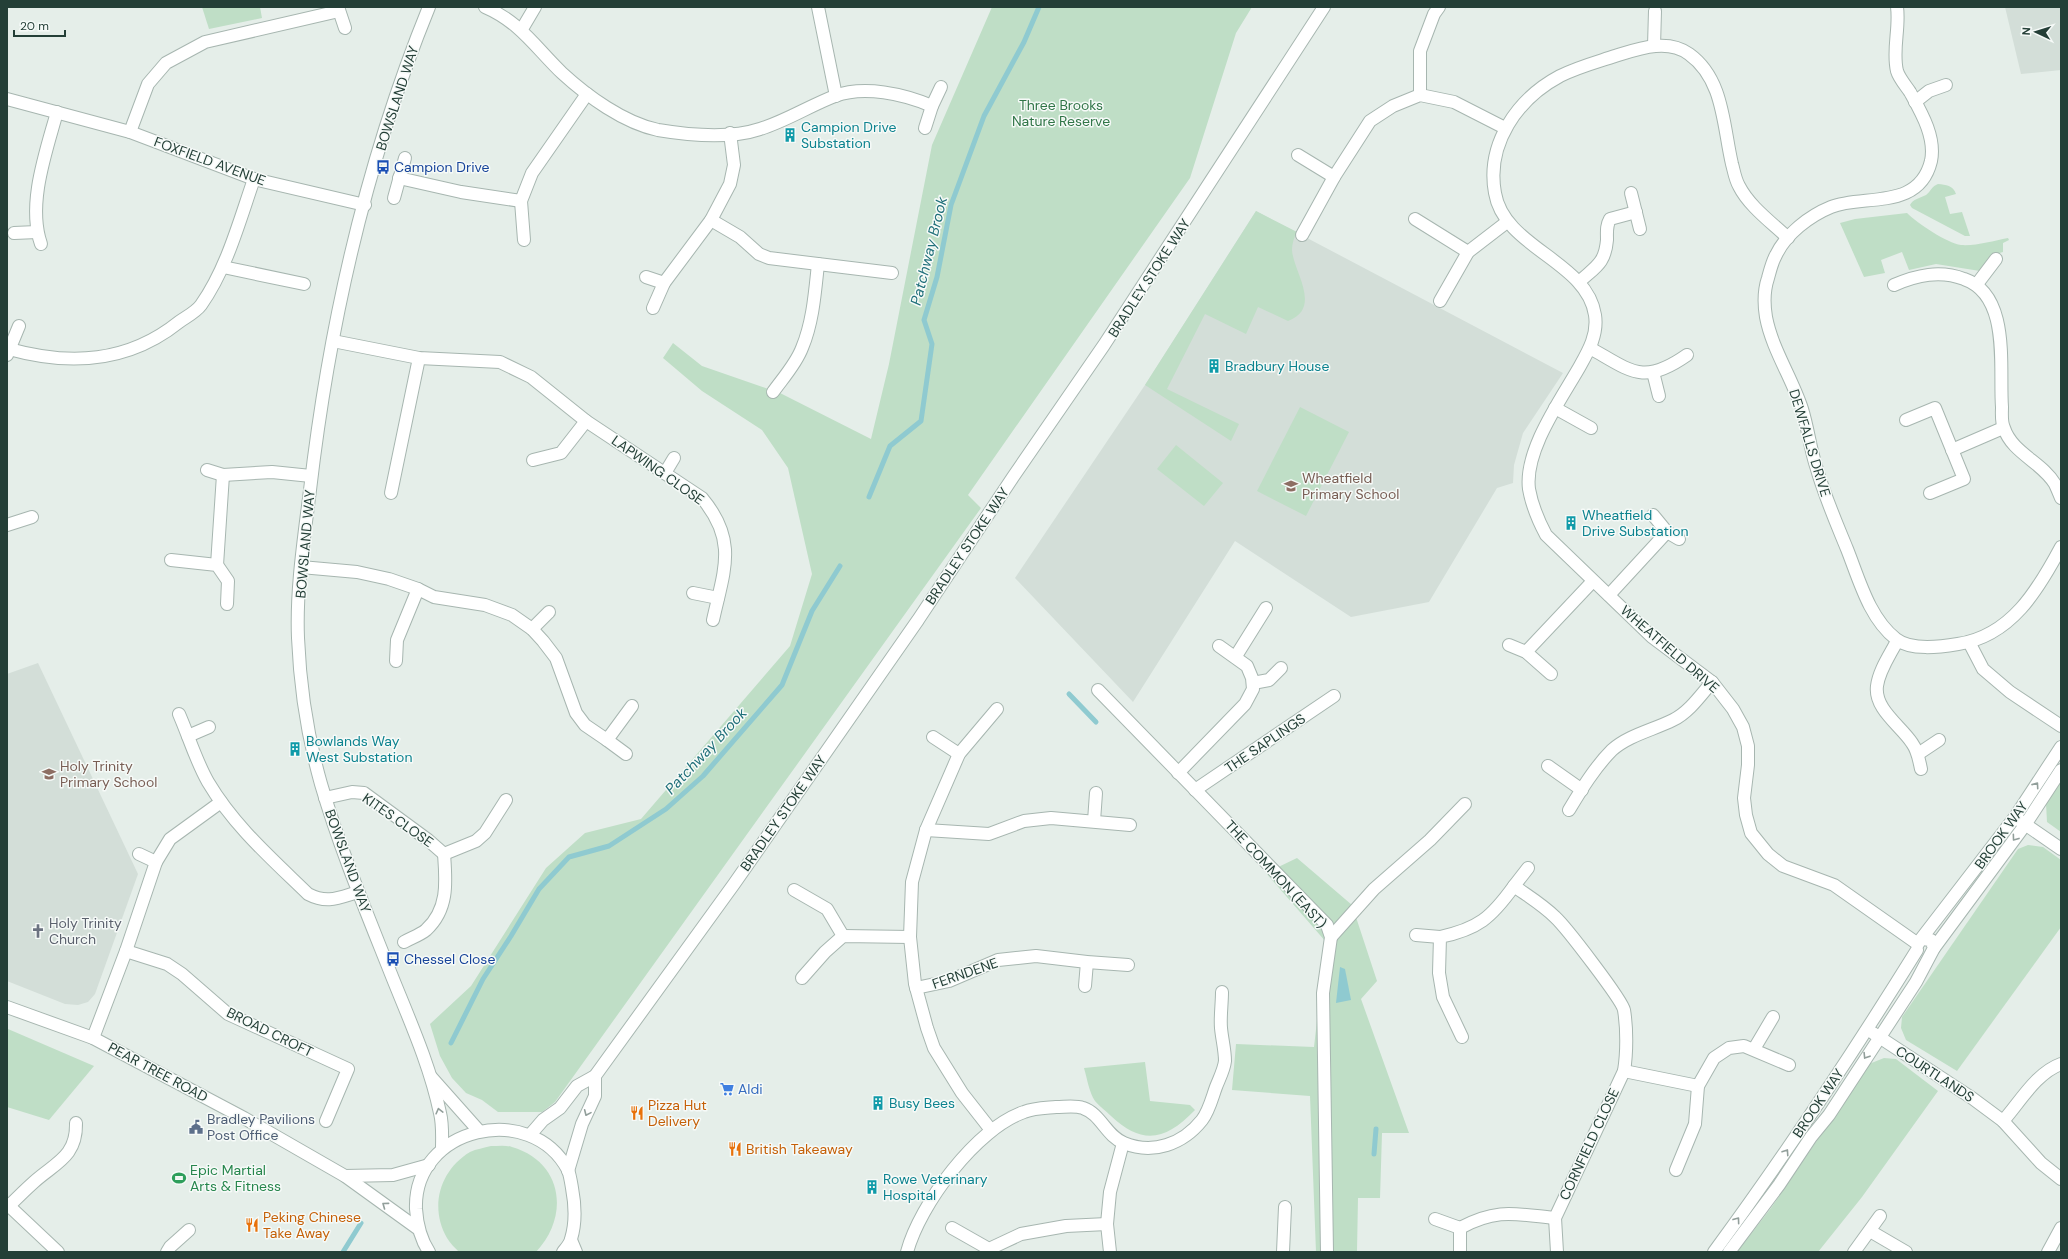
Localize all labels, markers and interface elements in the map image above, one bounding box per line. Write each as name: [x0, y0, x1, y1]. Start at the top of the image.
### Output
scale bar: [14, 12, 65, 38]
north arrow: [2016, 12, 2056, 52]
text: 20 m: [20, 18, 49, 34]
text: N: [2019, 27, 2033, 36]
street label: BOWSLAND WAY: [372, 43, 422, 153]
park label: Three Brooks Nature Reserve: [1012, 96, 1110, 130]
place label: Campion Drive Substation: [801, 118, 897, 152]
building icon: Campion Drive Substation: [782, 127, 798, 143]
street label: FOXFIELD AVENUE: [152, 132, 268, 190]
place label: Campion Drive: [394, 158, 490, 176]
bus stop icon: Campion Drive: [375, 159, 391, 175]
water label: Patchway Brook: [906, 194, 952, 308]
street label: BRADLEY STOKE WAY: [1104, 215, 1194, 341]
place label: Bradbury House: [1225, 357, 1329, 375]
building icon: Bradbury House: [1206, 358, 1222, 374]
street label: DEWFALLS DRIVE: [1785, 387, 1835, 499]
street label: LAPWING CLOSE: [608, 431, 708, 509]
place label: Wheatfield Primary School: [1302, 469, 1399, 503]
school or university icon: Wheatfield Primary School: [1283, 478, 1299, 494]
street label: BRADLEY STOKE WAY: [921, 484, 1013, 608]
street label: BOWSLAND WAY: [291, 489, 319, 599]
place label: Wheatfield Drive Substation: [1582, 506, 1689, 540]
building icon: Wheatfield Drive Substation: [1563, 515, 1579, 531]
street label: WHEATFIELD DRIVE: [1617, 601, 1723, 697]
water label: Patchway Brook: [661, 703, 752, 799]
street label: THE SAPLINGS: [1221, 709, 1309, 777]
place label: Bowlands Way West Substation: [306, 732, 412, 766]
building icon: Bowlands Way West Substation: [287, 741, 303, 757]
street label: BRADLEY STOKE WAY: [736, 751, 830, 875]
place label: Holy Trinity Primary School: [60, 757, 157, 791]
school or university icon: Holy Trinity Primary School: [41, 766, 57, 782]
one-way arrow: [2031, 782, 2039, 789]
street label: KITES CLOSE: [359, 789, 437, 851]
street label: BROOK WAY: [1970, 798, 2032, 872]
street label: BOWSLAND WAY: [321, 807, 375, 915]
street label: THE COMMON (EAST): [1221, 816, 1331, 932]
one-way arrow: [2013, 834, 2020, 841]
place label: Holy Trinity Church: [49, 914, 122, 948]
church icon: Holy Trinity Church: [30, 923, 46, 939]
place label: Chessel Close: [404, 950, 495, 968]
bus stop icon: Chessel Close: [385, 951, 401, 967]
street label: FERNDENE: [930, 953, 1000, 993]
street label: BROAD CROFT: [224, 1003, 316, 1061]
street label: PEAR TREE ROAD: [105, 1038, 211, 1106]
street label: COURTLANDS: [1892, 1042, 1978, 1106]
one-way arrow: [1864, 1052, 1871, 1059]
street label: BROOK WAY: [1788, 1065, 1848, 1141]
place label: Aldi: [738, 1080, 763, 1098]
supermarket icon: Aldi: [719, 1081, 735, 1097]
street label: CORNFIELD CLOSE: [1555, 1085, 1623, 1203]
place label: Busy Bees: [889, 1094, 955, 1112]
building icon: Busy Bees: [870, 1095, 886, 1111]
place label: Pizza Hut Delivery: [648, 1096, 707, 1130]
restaurant icon: Pizza Hut Delivery: [629, 1105, 645, 1121]
one-way arrow: [436, 1108, 444, 1115]
one-way arrow: [584, 1109, 592, 1116]
place label: Bradley Pavilions Post Office: [207, 1110, 315, 1144]
public building icon: Bradley Pavilions Post Office: [188, 1119, 204, 1135]
place label: British Takeaway: [746, 1140, 853, 1158]
restaurant icon: British Takeaway: [727, 1141, 743, 1157]
one-way arrow: [1781, 1149, 1789, 1156]
place label: Epic Martial Arts & Fitness: [190, 1161, 281, 1195]
sports icon: Epic Martial Arts & Fitness: [171, 1170, 187, 1186]
place label: Rowe Veterinary Hospital: [883, 1170, 988, 1204]
building icon: Rowe Veterinary Hospital: [864, 1179, 880, 1195]
one-way arrow: [383, 1203, 390, 1210]
place label: Peking Chinese Take Away: [263, 1208, 361, 1242]
restaurant icon: Peking Chinese Take Away: [244, 1217, 260, 1233]
one-way arrow: [1732, 1218, 1739, 1225]

